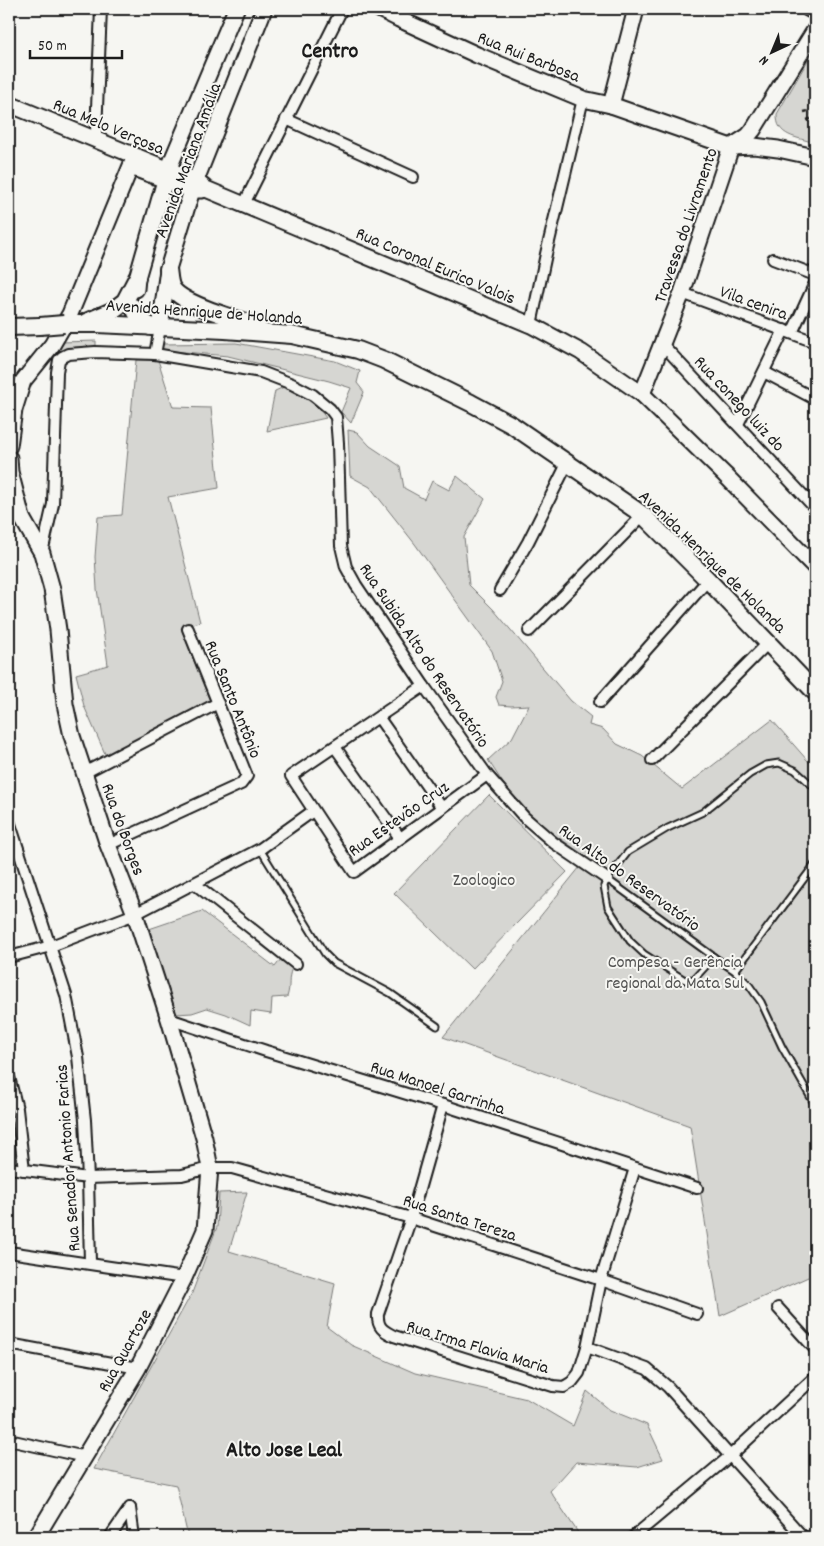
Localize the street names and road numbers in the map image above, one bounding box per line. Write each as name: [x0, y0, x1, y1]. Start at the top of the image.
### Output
street label: Rua Rui Barbosa: [473, 26, 584, 90]
street label: Avenida Mariana Amália: [150, 79, 229, 242]
street label: Rua Melo Verçosa: [49, 94, 168, 163]
street label: Travessa do Livramento: [649, 145, 726, 307]
street label: Rua Coronal Eurico Valois: [351, 222, 519, 312]
street label: Vila cenira: [716, 281, 791, 328]
street label: Avenida Henrique de Holanda: [105, 294, 303, 333]
street label: Rua conego luiz do: [687, 351, 789, 458]
street label: Avenida Henrique de Holanda: [632, 485, 791, 641]
street label: Rua Subida Alto do Reservatório: [352, 559, 494, 754]
street label: Rua Santo Antônio: [197, 637, 267, 763]
street label: Rua Estevão Cruz: [344, 776, 455, 864]
street label: Rua do Borges: [93, 780, 150, 879]
street label: Rua Alto do Reservatório: [552, 819, 705, 939]
street label: Rua Manoel Garrinha: [367, 1056, 508, 1123]
street label: Rua Senador Antonio Farias: [50, 1063, 89, 1252]
street label: Rua Santa Tereza: [399, 1189, 520, 1250]
street label: Rua Quartoze: [93, 1305, 159, 1397]
street label: Rua Irma Flavia Maria: [403, 1315, 552, 1382]

